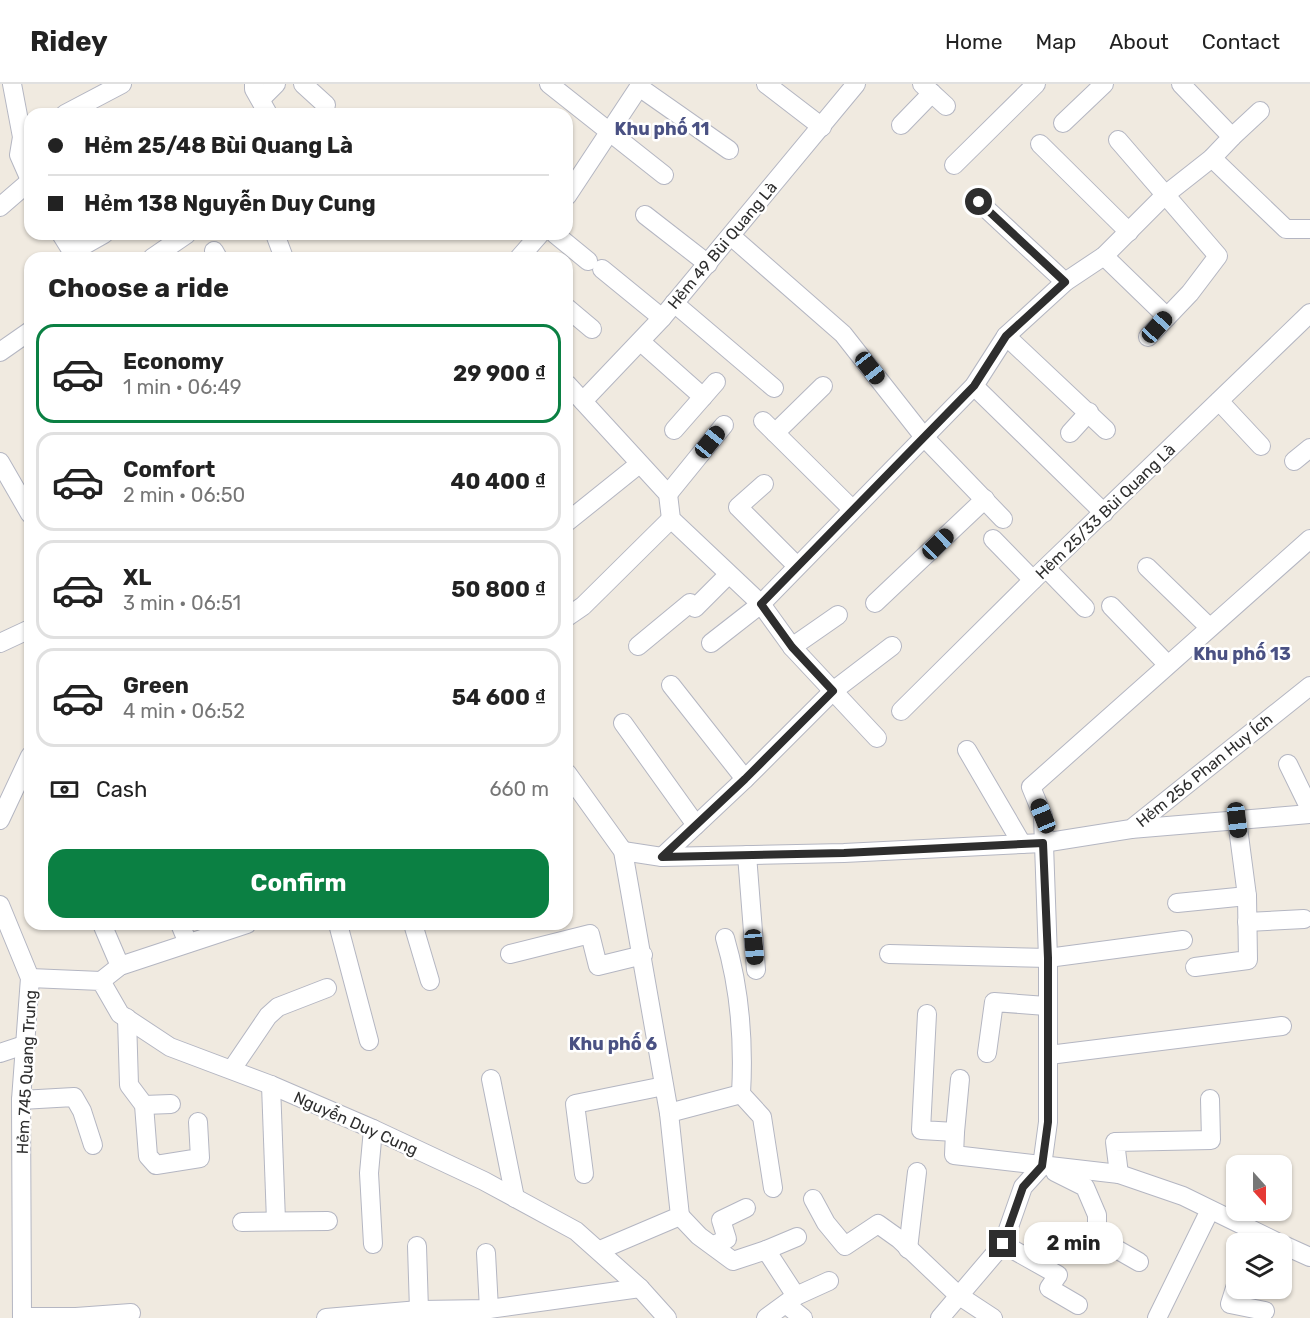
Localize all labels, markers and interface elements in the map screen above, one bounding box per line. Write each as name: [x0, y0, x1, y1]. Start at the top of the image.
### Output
text: Ridey: [30, 25, 108, 58]
text: Home: [945, 29, 1002, 54]
text: Map: [1035, 29, 1076, 54]
text: About: [1109, 29, 1169, 54]
text: Contact: [1202, 29, 1280, 54]
district label: Khu phố 11: [615, 117, 709, 140]
text: Hẻm 25/48 Bùi Quang Là: [84, 132, 353, 159]
street label: Hẻm 49 Bùi Quang Là: [664, 178, 781, 313]
route start: [965, 188, 992, 215]
text: Hẻm 138 Nguyễn Duy Cung: [84, 190, 376, 217]
text: Choose a ride: [48, 272, 229, 304]
car: [1138, 308, 1176, 346]
icon: car: [51, 347, 105, 401]
text: Economy: [123, 348, 224, 375]
car: [852, 348, 888, 388]
text: 29 900 ₫: [453, 360, 546, 387]
text: 1 min · 06:49: [123, 375, 242, 399]
car: [692, 422, 728, 462]
street label: Hẻm 25/33 Bùi Quang Là: [1032, 440, 1179, 583]
icon: car: [51, 455, 105, 509]
text: Comfort: [123, 456, 215, 483]
text: 40 400 ₫: [450, 468, 546, 495]
text: 2 min · 06:50: [123, 483, 245, 507]
car: [919, 525, 957, 563]
icon: car: [51, 563, 105, 617]
text: XL: [123, 564, 151, 591]
text: 50 800 ₫: [451, 576, 546, 603]
text: 3 min · 06:51: [123, 591, 241, 615]
district label: Khu phố 13: [1193, 642, 1291, 665]
icon: car: [51, 671, 105, 725]
text: Green: [123, 672, 189, 699]
text: 54 600 ₫: [452, 684, 546, 711]
text: 4 min · 06:52: [123, 699, 245, 723]
street label: Hẻm 256 Phan Huy Ích: [1132, 710, 1276, 831]
icon: cash: [48, 773, 81, 806]
text: Cash: [96, 776, 147, 803]
text: 660 m: [490, 777, 549, 801]
car: [1028, 796, 1058, 836]
car: [1226, 801, 1248, 839]
button: Confirm: [48, 849, 549, 918]
car: [743, 928, 765, 966]
street label: Hẻm 745 Quang Trung: [13, 989, 40, 1155]
district label: Khu phố 6: [569, 1032, 658, 1055]
street label: Nguyễn Duy Cung: [291, 1086, 421, 1159]
north arrow: [1226, 1155, 1292, 1221]
map controls: [1226, 1155, 1292, 1299]
callout: 2 min: [1024, 1223, 1123, 1265]
route end: [989, 1230, 1016, 1257]
text: 2 min: [1046, 1231, 1101, 1255]
button: layers: [1226, 1233, 1292, 1299]

